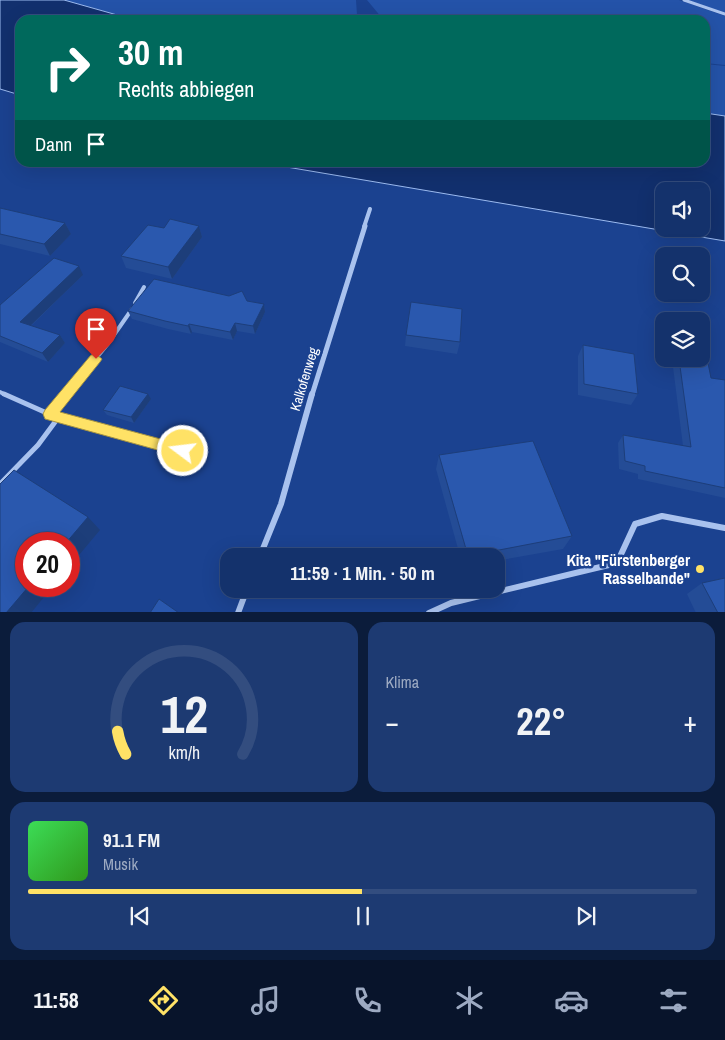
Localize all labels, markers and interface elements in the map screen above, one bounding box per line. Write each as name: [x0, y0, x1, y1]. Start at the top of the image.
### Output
text: 30 m: [118, 29, 183, 76]
icon: right: [35, 35, 100, 100]
text: Rechts abbiegen: [118, 74, 254, 104]
icon: arrive: [82, 130, 110, 158]
text: Dann: [35, 131, 72, 157]
map controls: [655, 182, 710, 367]
button: sound: [655, 182, 710, 237]
button: search: [655, 247, 710, 302]
pin: [75, 308, 117, 359]
button: layers: [655, 312, 710, 367]
icon: arrive: [82, 315, 110, 343]
street label: Kalkofenweg: [286, 344, 322, 413]
position arrow: [156, 424, 208, 476]
speed limit sign: 20: [15, 532, 80, 597]
place label: Kita "Fürstenberger Rasselbande": [566, 549, 691, 589]
text: 11:59 · 1 Min. · 50 m: [290, 560, 435, 586]
marker: Kita "Fürstenberger Rasselbande": [694, 563, 706, 575]
text: Klima: [386, 671, 419, 693]
text: 12: [160, 679, 207, 749]
text: 22°: [516, 696, 566, 747]
text: −: [386, 703, 399, 741]
text: +: [684, 703, 697, 741]
text: km/h: [168, 741, 200, 765]
text: 91.1 FM: [103, 827, 160, 853]
text: Musik: [103, 853, 138, 875]
icon: previous: [126, 902, 154, 930]
icon: pause: [349, 902, 377, 930]
icon: next: [572, 902, 600, 930]
icon: directions: [146, 983, 181, 1018]
icon: music: [248, 983, 283, 1018]
icon: phone: [350, 983, 385, 1018]
icon: climate: [452, 983, 487, 1018]
icon: car: [554, 983, 589, 1018]
icon: filters: [656, 983, 691, 1018]
text: 11:58: [34, 985, 79, 1015]

